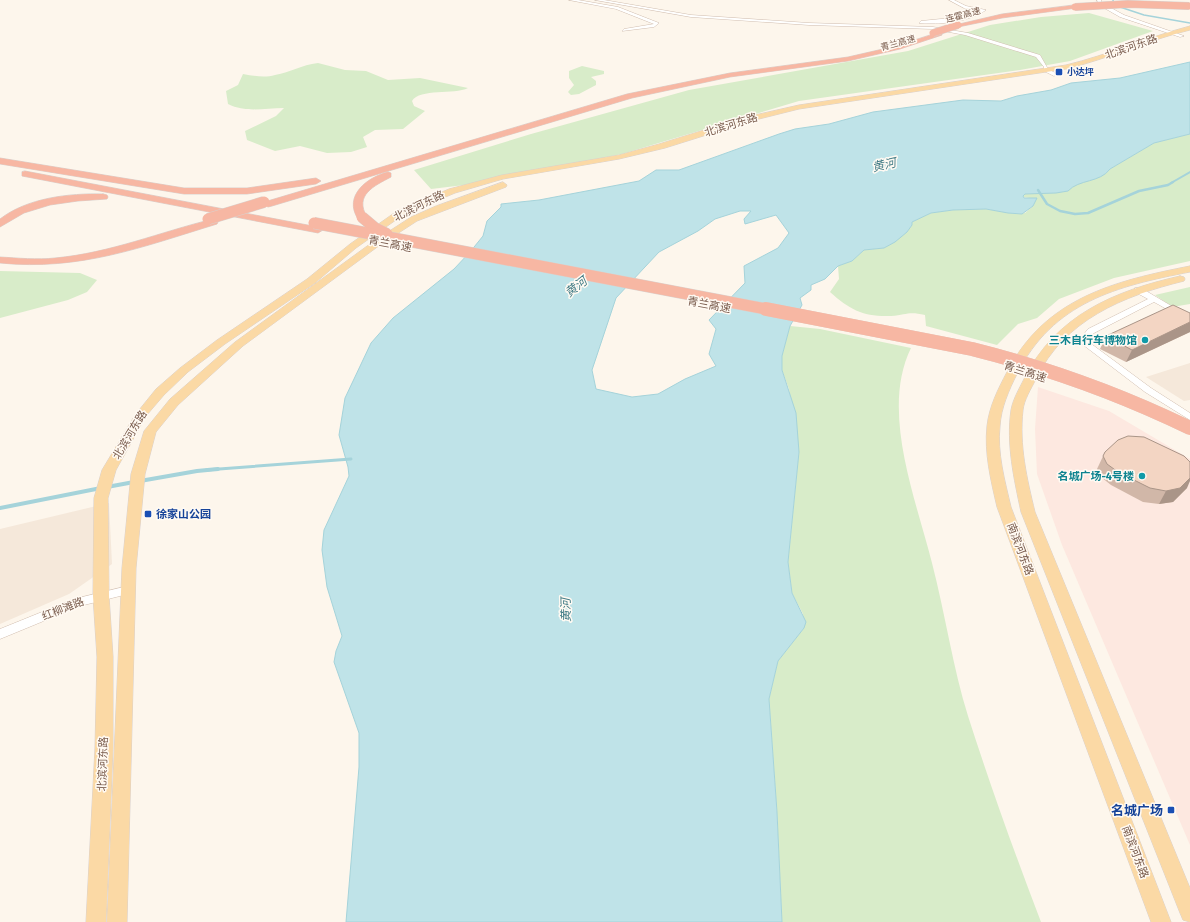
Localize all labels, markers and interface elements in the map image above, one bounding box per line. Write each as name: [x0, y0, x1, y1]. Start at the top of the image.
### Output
street label: 连霍高速: [944, 6, 982, 24]
street label: 北滨河东路: [1103, 32, 1159, 62]
street label: 青兰高速: [879, 33, 917, 53]
marker: 小达坪: [1054, 67, 1064, 77]
place label: 小达坪: [1067, 67, 1094, 77]
street label: 北滨河东路: [703, 111, 759, 139]
water label: 黄河: [871, 155, 899, 175]
street label: 北滨河东路: [391, 188, 447, 224]
street label: 青兰高速: [367, 233, 413, 255]
water label: 黄河: [562, 273, 591, 300]
street label: 青兰高速: [686, 294, 732, 316]
place label: 三木自行车博物馆: [1049, 334, 1137, 347]
marker: 三木自行车博物馆: [1140, 335, 1150, 345]
street label: 青兰高速: [1002, 359, 1048, 385]
street label: 北滨河东路: [110, 408, 150, 462]
place label: 名城广场-4号楼: [1057, 470, 1134, 483]
marker: 名城广场-4号楼: [1137, 471, 1147, 481]
place label: 徐家山公园: [156, 508, 211, 521]
marker: 徐家山公园: [143, 509, 153, 519]
street label: 南滨河东路: [1004, 521, 1036, 577]
street label: 红柳滩路: [40, 595, 86, 623]
water label: 黄河: [559, 596, 573, 622]
street label: 北滨河东路: [96, 736, 110, 792]
place label: 名城广场: [1111, 803, 1163, 818]
marker: 名城广场: [1166, 805, 1176, 815]
street label: 南滨河东路: [1119, 824, 1151, 880]

